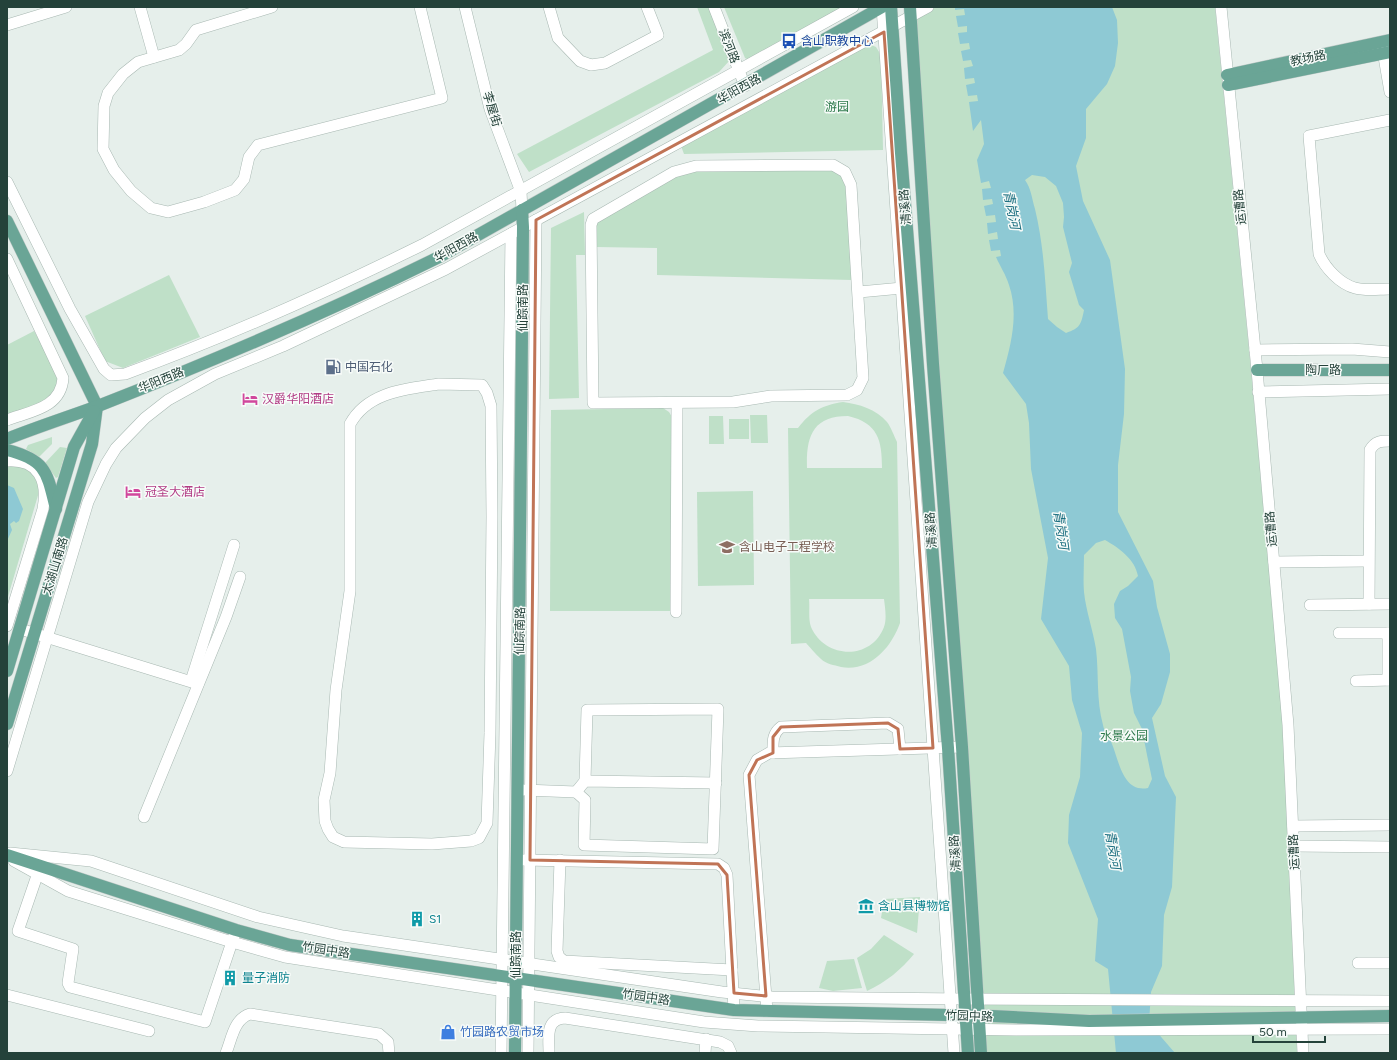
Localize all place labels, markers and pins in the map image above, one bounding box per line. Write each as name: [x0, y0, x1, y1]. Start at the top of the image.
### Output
bus stop icon: 含山职教中心: [780, 32, 798, 50]
place label: 含山职教中心: [801, 34, 873, 48]
fuel station icon: 中国石化: [324, 358, 342, 376]
place label: 中国石化: [345, 360, 393, 374]
hotel icon: 汉爵华阳酒店: [241, 390, 259, 408]
place label: 汉爵华阳酒店: [262, 392, 334, 406]
hotel icon: 冠圣大酒店: [124, 483, 142, 501]
place label: 冠圣大酒店: [145, 485, 205, 499]
school or university icon: 含山电子工程学校: [718, 538, 736, 556]
place label: 含山电子工程学校: [739, 540, 835, 554]
museum icon: 含山县博物馆: [857, 897, 875, 915]
place label: 含山县博物馆: [878, 899, 950, 913]
building icon: S1: [408, 910, 426, 928]
place label: S1: [429, 912, 441, 926]
building icon: 量子消防: [221, 969, 239, 987]
place label: 量子消防: [242, 971, 290, 985]
shop icon: 竹园路农贸市场: [439, 1023, 457, 1041]
place label: 竹园路农贸市场: [460, 1025, 544, 1039]

